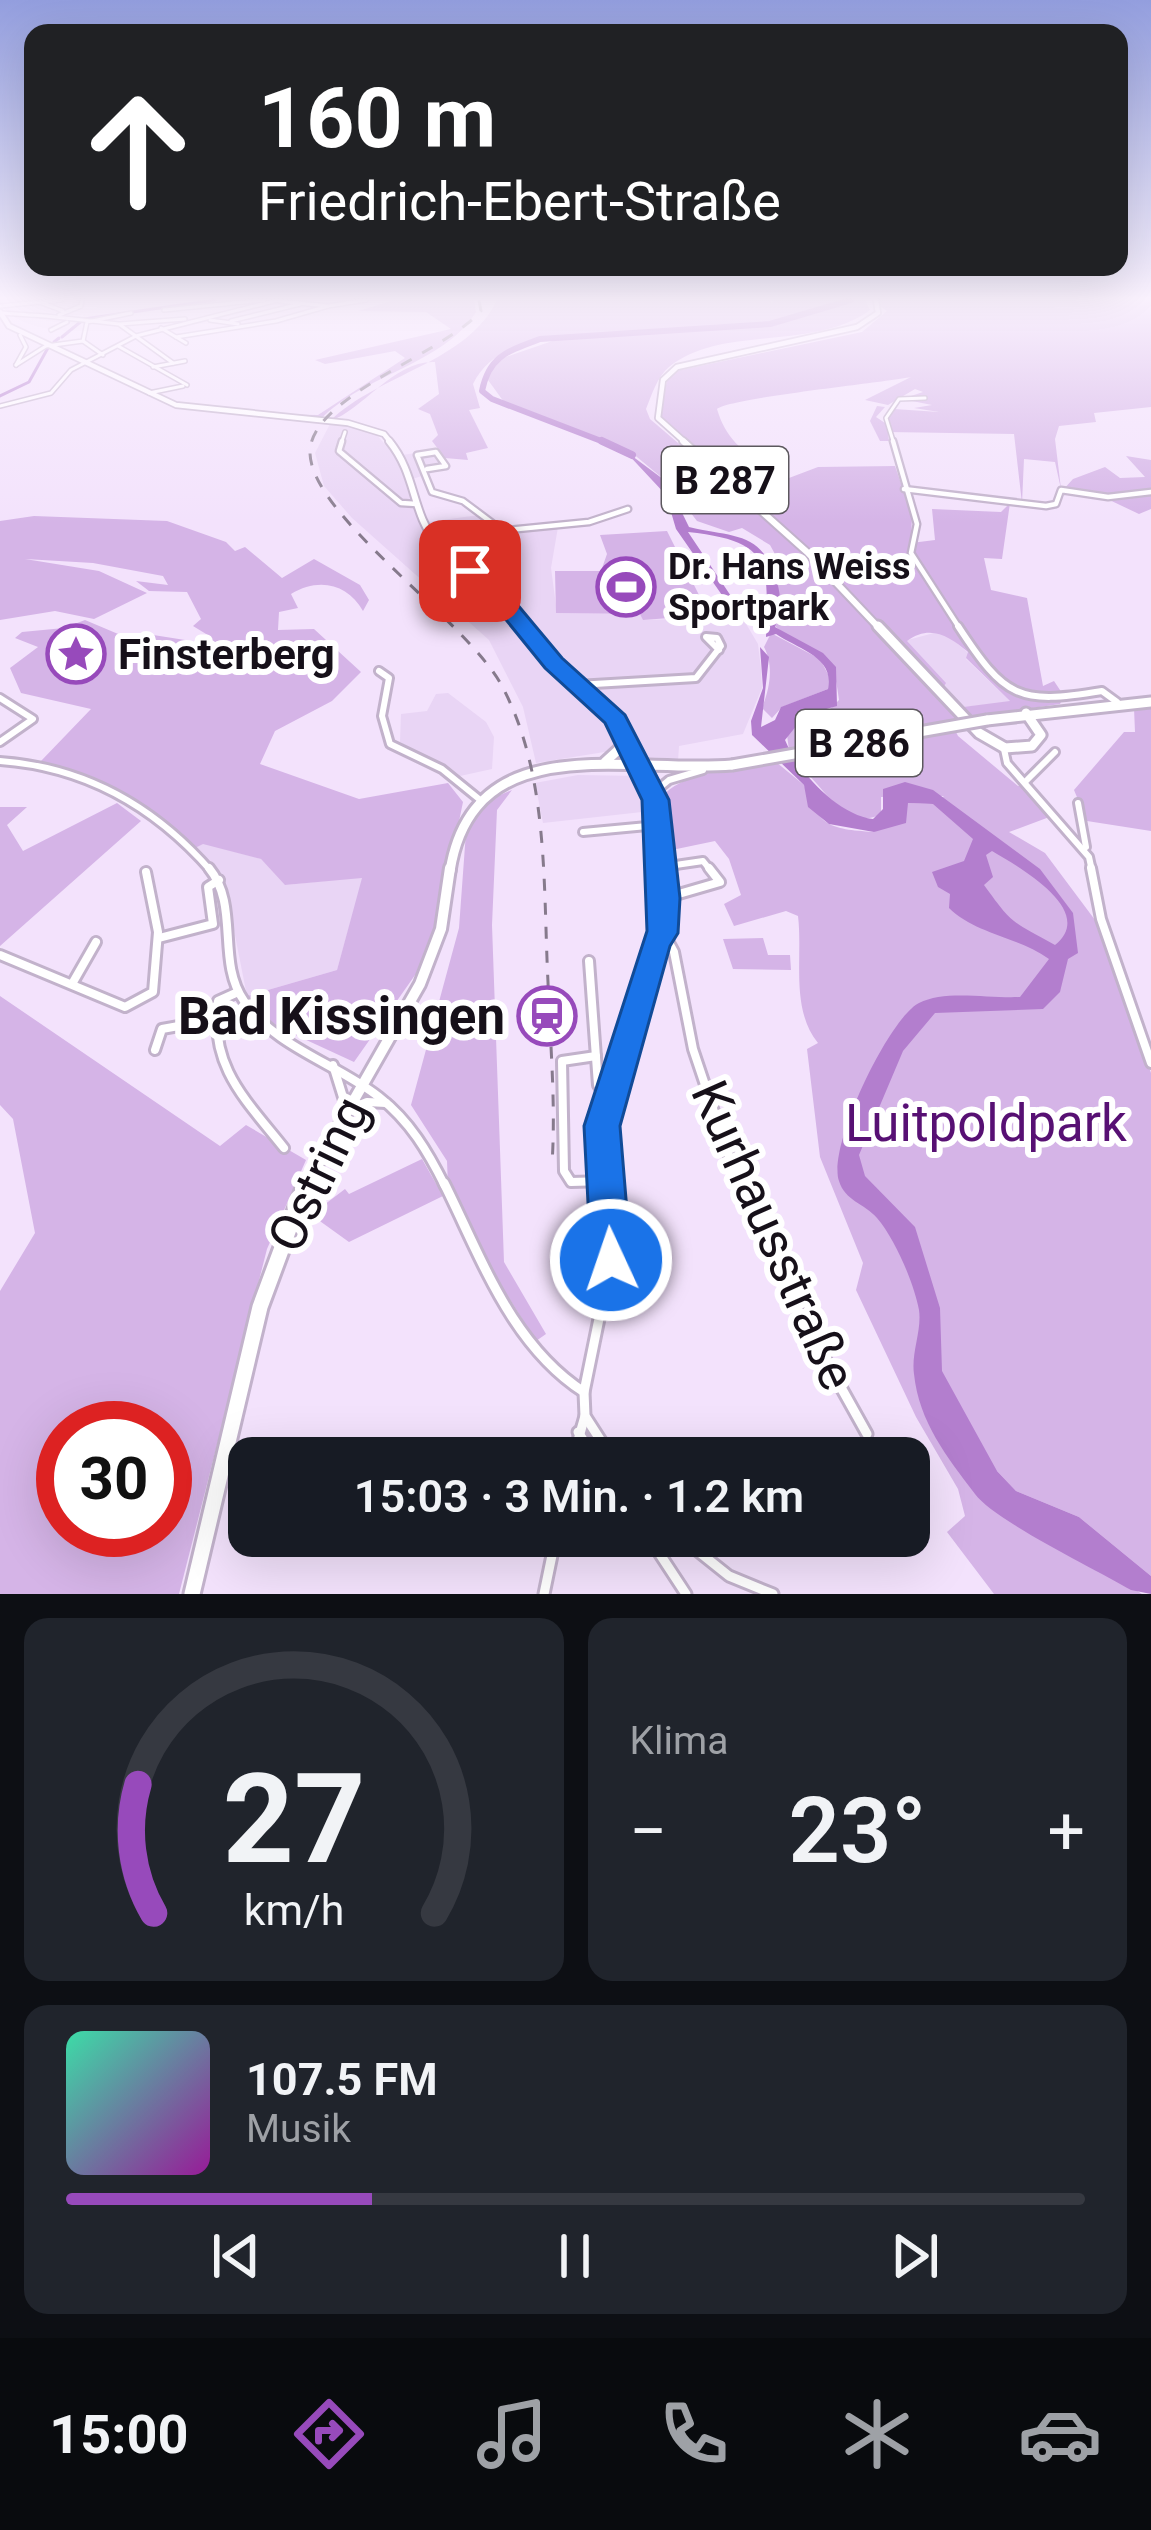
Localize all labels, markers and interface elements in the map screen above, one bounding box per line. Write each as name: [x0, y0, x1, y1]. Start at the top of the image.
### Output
text: 160 m: [258, 69, 496, 168]
icon: ahead: [60, 72, 216, 228]
text: Friedrich-Ebert-Straße: [258, 170, 781, 233]
road number: B 287: [662, 447, 788, 513]
pin: [419, 520, 521, 622]
icon: arrive: [437, 538, 503, 604]
place label: Dr. Hans Weiss Sportpark: [668, 546, 910, 629]
sports icon: Dr. Hans Weiss Sportpark: [595, 556, 657, 618]
place icon: Finsterberg: [45, 623, 107, 685]
place label: Finsterberg: [118, 630, 335, 679]
road number: B 286: [796, 710, 922, 776]
station icon: Bad Kissingen: [516, 985, 578, 1047]
place label: Bad Kissingen: [178, 987, 505, 1046]
street label: Kurhausstraße: [679, 1072, 868, 1399]
street label: Ostring: [256, 1087, 381, 1261]
park label: Luitpoldpark: [845, 1094, 1127, 1153]
position arrow: [548, 1197, 674, 1323]
speed limit sign: 30: [36, 1401, 192, 1557]
text: 15:03 · 3 Min. · 1.2 km: [354, 1470, 804, 1523]
text: Klima: [630, 1718, 728, 1764]
text: 27: [222, 1746, 365, 1892]
text: 23°: [789, 1779, 926, 1884]
text: −: [630, 1793, 667, 1870]
text: +: [1048, 1793, 1085, 1870]
text: km/h: [243, 1884, 344, 1934]
text: 107.5 FM: [246, 2053, 438, 2106]
text: Musik: [246, 2106, 351, 2152]
icon: previous: [203, 2223, 269, 2289]
icon: pause: [542, 2223, 608, 2289]
icon: next: [882, 2223, 948, 2289]
icon: directions: [287, 2392, 371, 2476]
icon: music: [470, 2392, 554, 2476]
icon: phone: [652, 2392, 736, 2476]
icon: climate: [835, 2392, 919, 2476]
icon: car: [1018, 2392, 1102, 2476]
text: 15:00: [49, 2403, 188, 2466]

